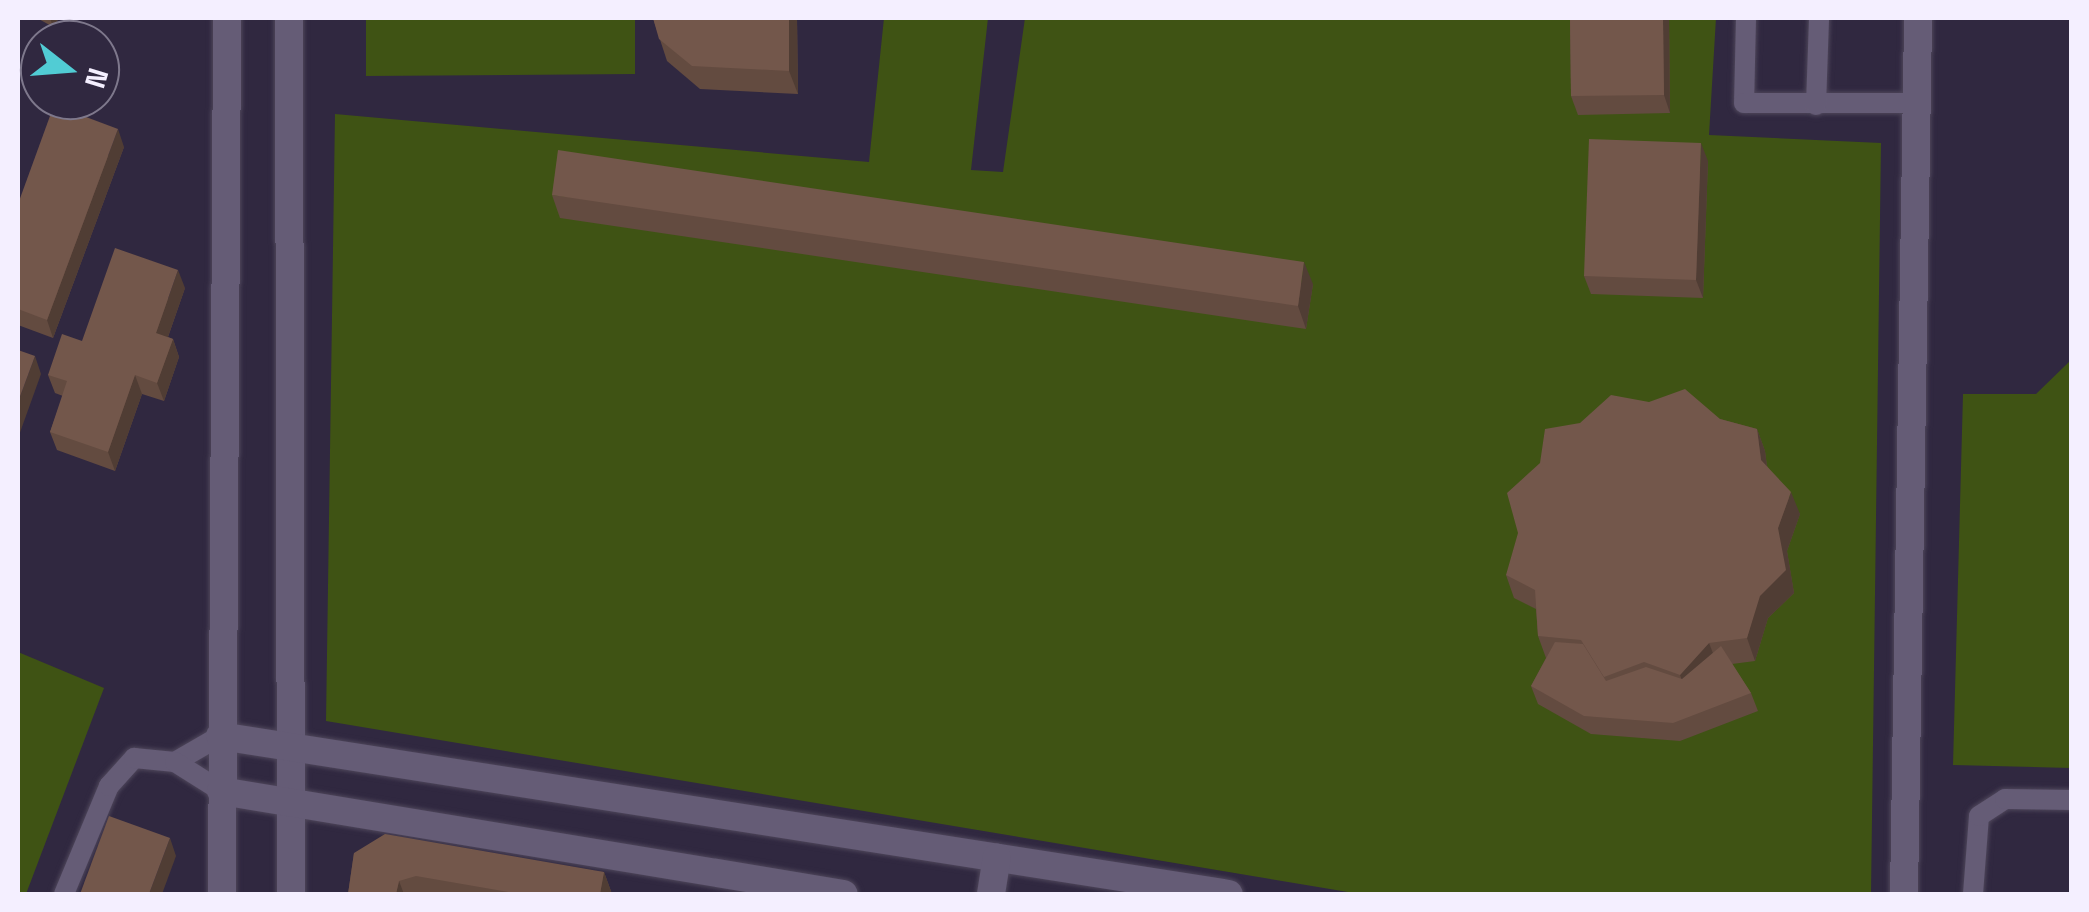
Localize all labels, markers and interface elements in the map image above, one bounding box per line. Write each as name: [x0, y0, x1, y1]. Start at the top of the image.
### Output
north arrow: [20, 20, 120, 120]
text: N: [77, 64, 117, 92]

